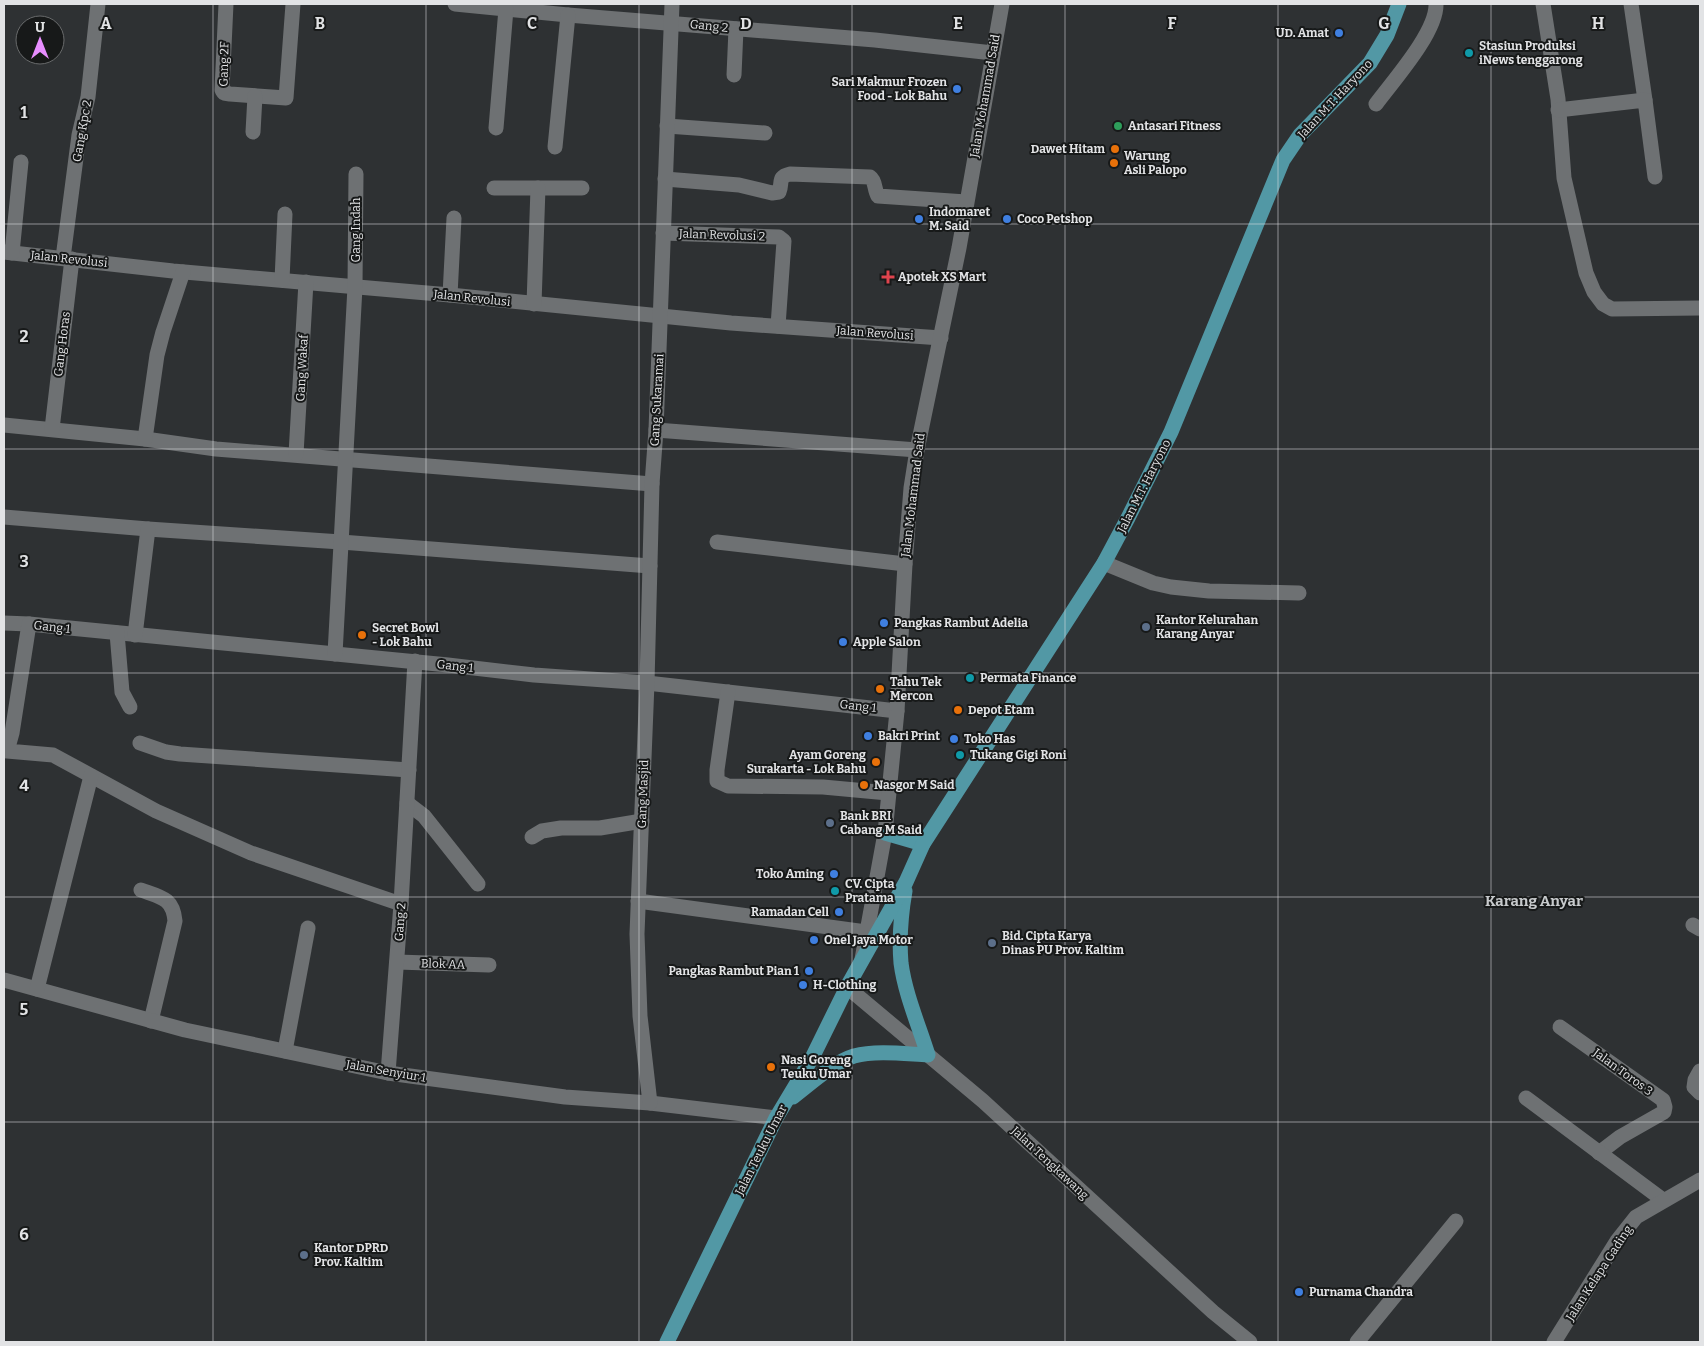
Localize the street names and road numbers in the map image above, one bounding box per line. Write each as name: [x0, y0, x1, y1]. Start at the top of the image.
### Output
street label: Gang 2: [689, 17, 729, 35]
street label: Jalan Mohammad Said: [967, 33, 1003, 160]
street label: Gang 2F: [217, 41, 231, 87]
street label: Jalan M.T. Haryono: [1294, 57, 1375, 142]
street label: Gang Kpc 2: [70, 99, 94, 163]
street label: Gang Indah: [349, 197, 363, 262]
street label: Jalan Revolusi 2: [678, 226, 765, 244]
street label: Jalan Revolusi: [29, 248, 109, 270]
street label: Jalan Revolusi: [432, 287, 512, 309]
street label: Gang Horas: [51, 310, 73, 377]
street label: Jalan Revolusi: [835, 323, 914, 343]
street label: Gang Wakaf: [293, 333, 311, 402]
street label: Gang Sukaramai: [648, 353, 666, 447]
street label: Jalan Mohammad Said: [898, 432, 928, 559]
street label: Jalan M.T. Haryono: [1114, 437, 1174, 536]
street label: Gang 1: [33, 618, 71, 636]
street label: Gang 1: [436, 657, 474, 675]
street label: Gang 1: [839, 697, 877, 715]
street label: Gang Masjid: [635, 759, 651, 829]
street label: Gang 2: [392, 902, 408, 942]
street label: Blok AA: [421, 956, 466, 972]
street label: Jalan Toros 3: [1590, 1045, 1656, 1098]
street label: Jalan Senyiur 1: [344, 1057, 427, 1085]
street label: Jalan Teuku Umar: [732, 1102, 790, 1198]
street label: Jalan Tengkawang: [1008, 1123, 1092, 1202]
street label: Jalan Kelapa Gading: [1562, 1222, 1635, 1324]

